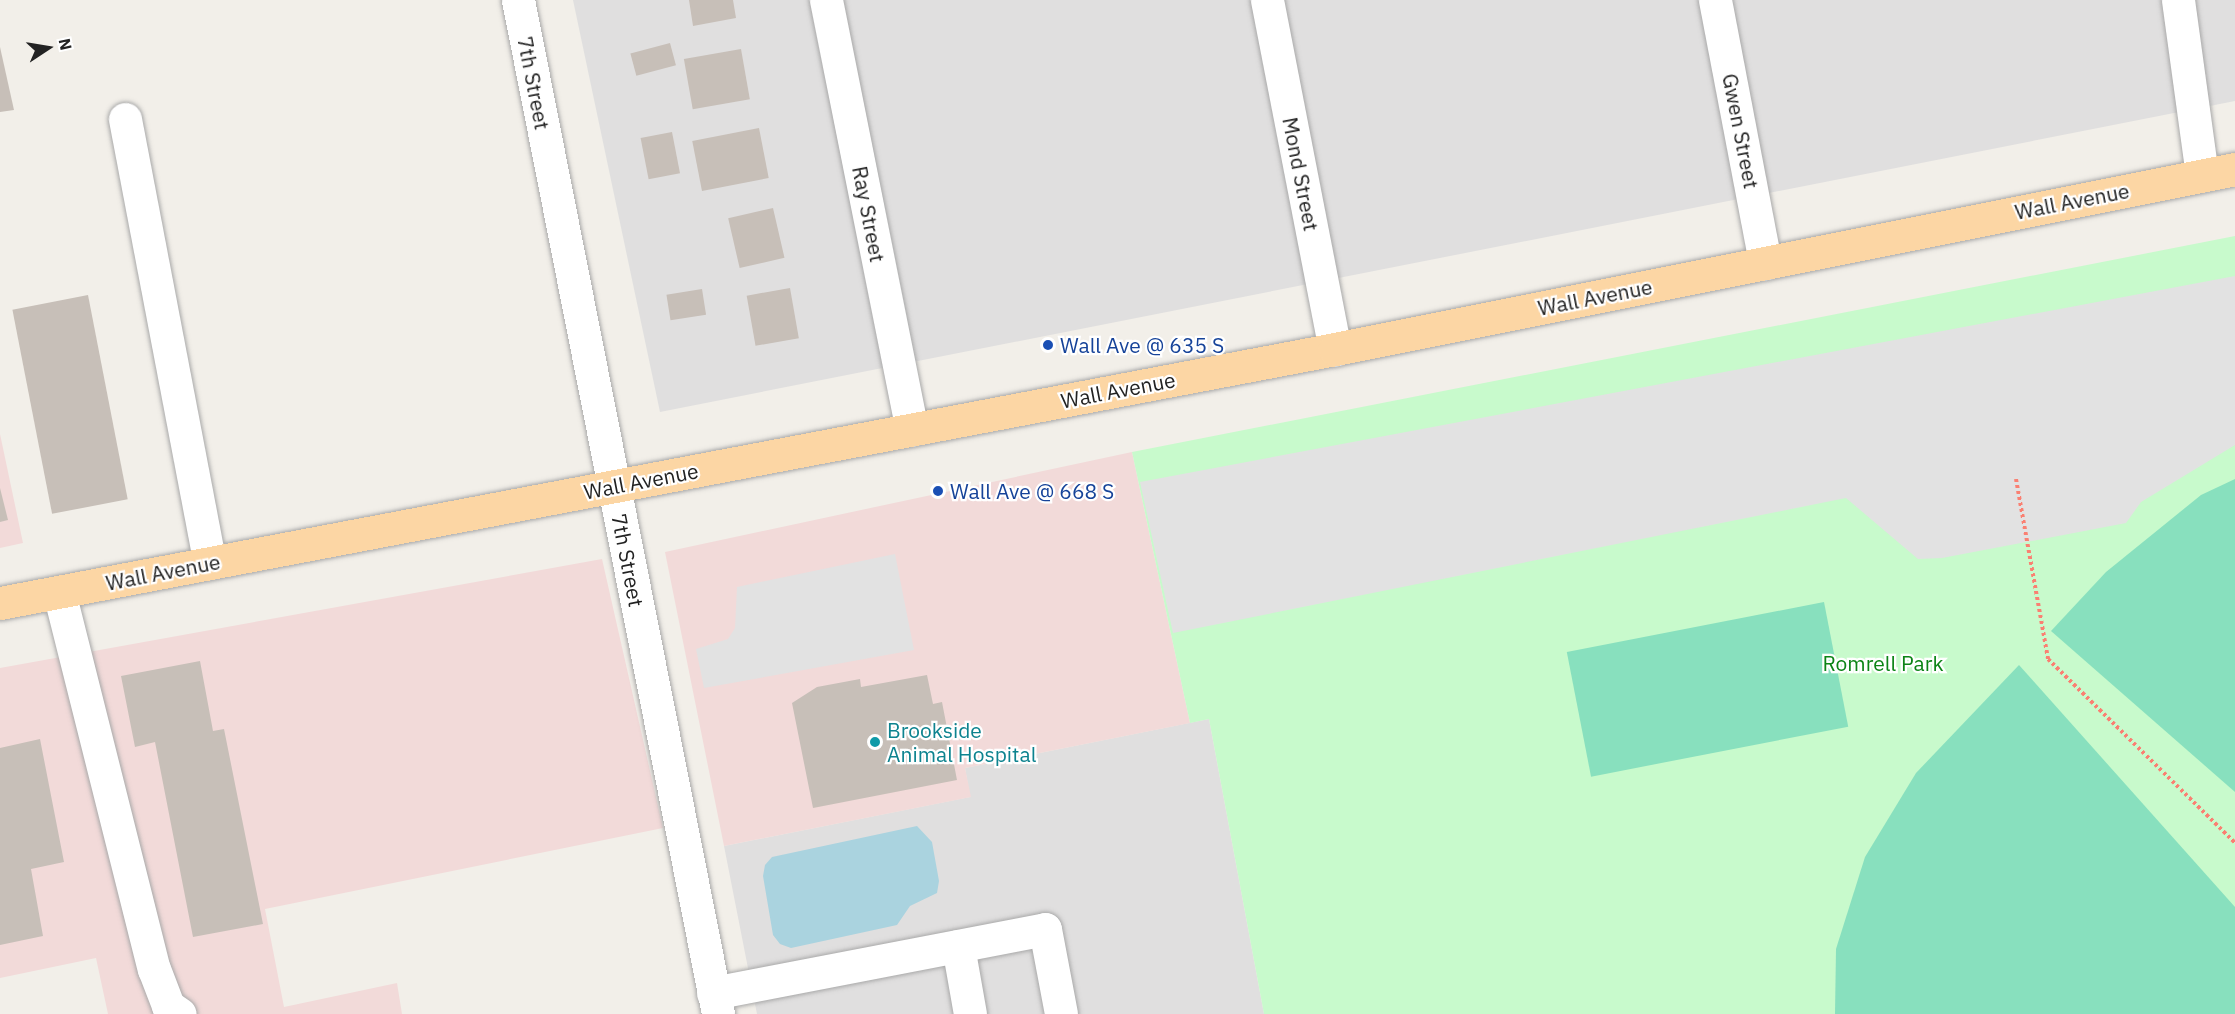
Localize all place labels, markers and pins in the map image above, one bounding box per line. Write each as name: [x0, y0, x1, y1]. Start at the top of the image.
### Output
place label: Wall Ave @ 635 S: [1060, 332, 1224, 358]
marker: Wall Ave @ 635 S: [1041, 338, 1055, 352]
place label: Wall Ave @ 668 S: [950, 478, 1114, 504]
marker: Wall Ave @ 668 S: [931, 484, 945, 498]
place label: Brookside Animal Hospital: [887, 717, 1036, 767]
marker: Brookside Animal Hospital: [868, 735, 882, 749]

